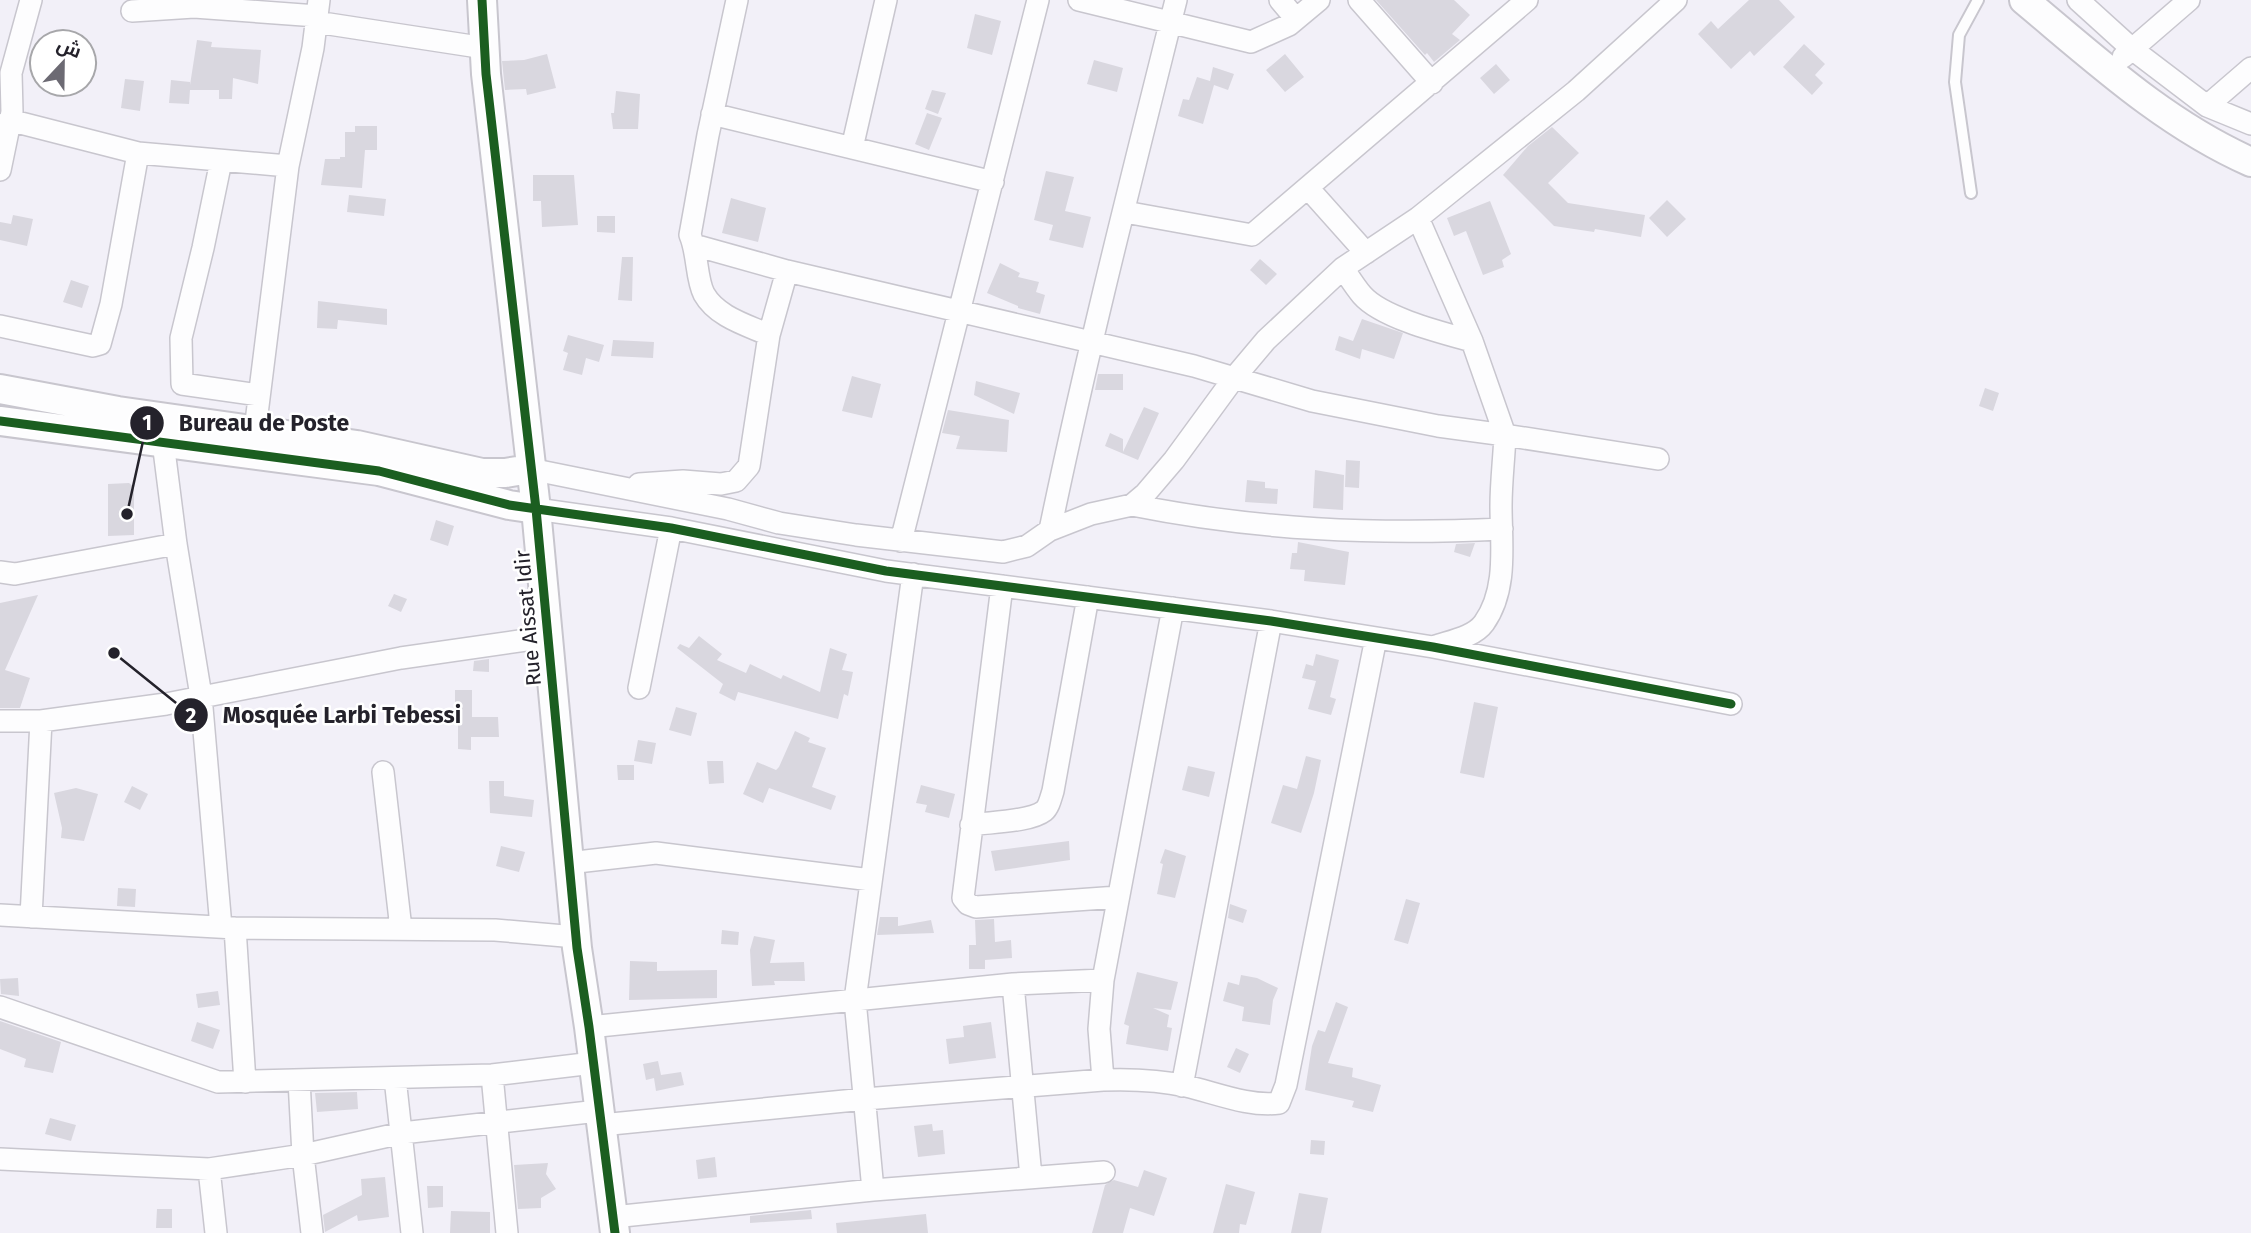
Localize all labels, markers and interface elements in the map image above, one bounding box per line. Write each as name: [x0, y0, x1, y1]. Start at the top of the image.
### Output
north arrow: [28, 28, 98, 98]
text: ش: [54, 32, 85, 63]
callout: Bureau de Poste: [130, 401, 363, 445]
text: Bureau de Poste: [179, 409, 349, 437]
text: 1: [142, 410, 152, 436]
street label: Rue Aissat Idir: [509, 549, 547, 687]
callout: Mosquée Larbi Tebessi: [174, 693, 475, 737]
text: Mosquée Larbi Tebessi: [223, 701, 461, 729]
text: 2: [186, 703, 197, 729]

